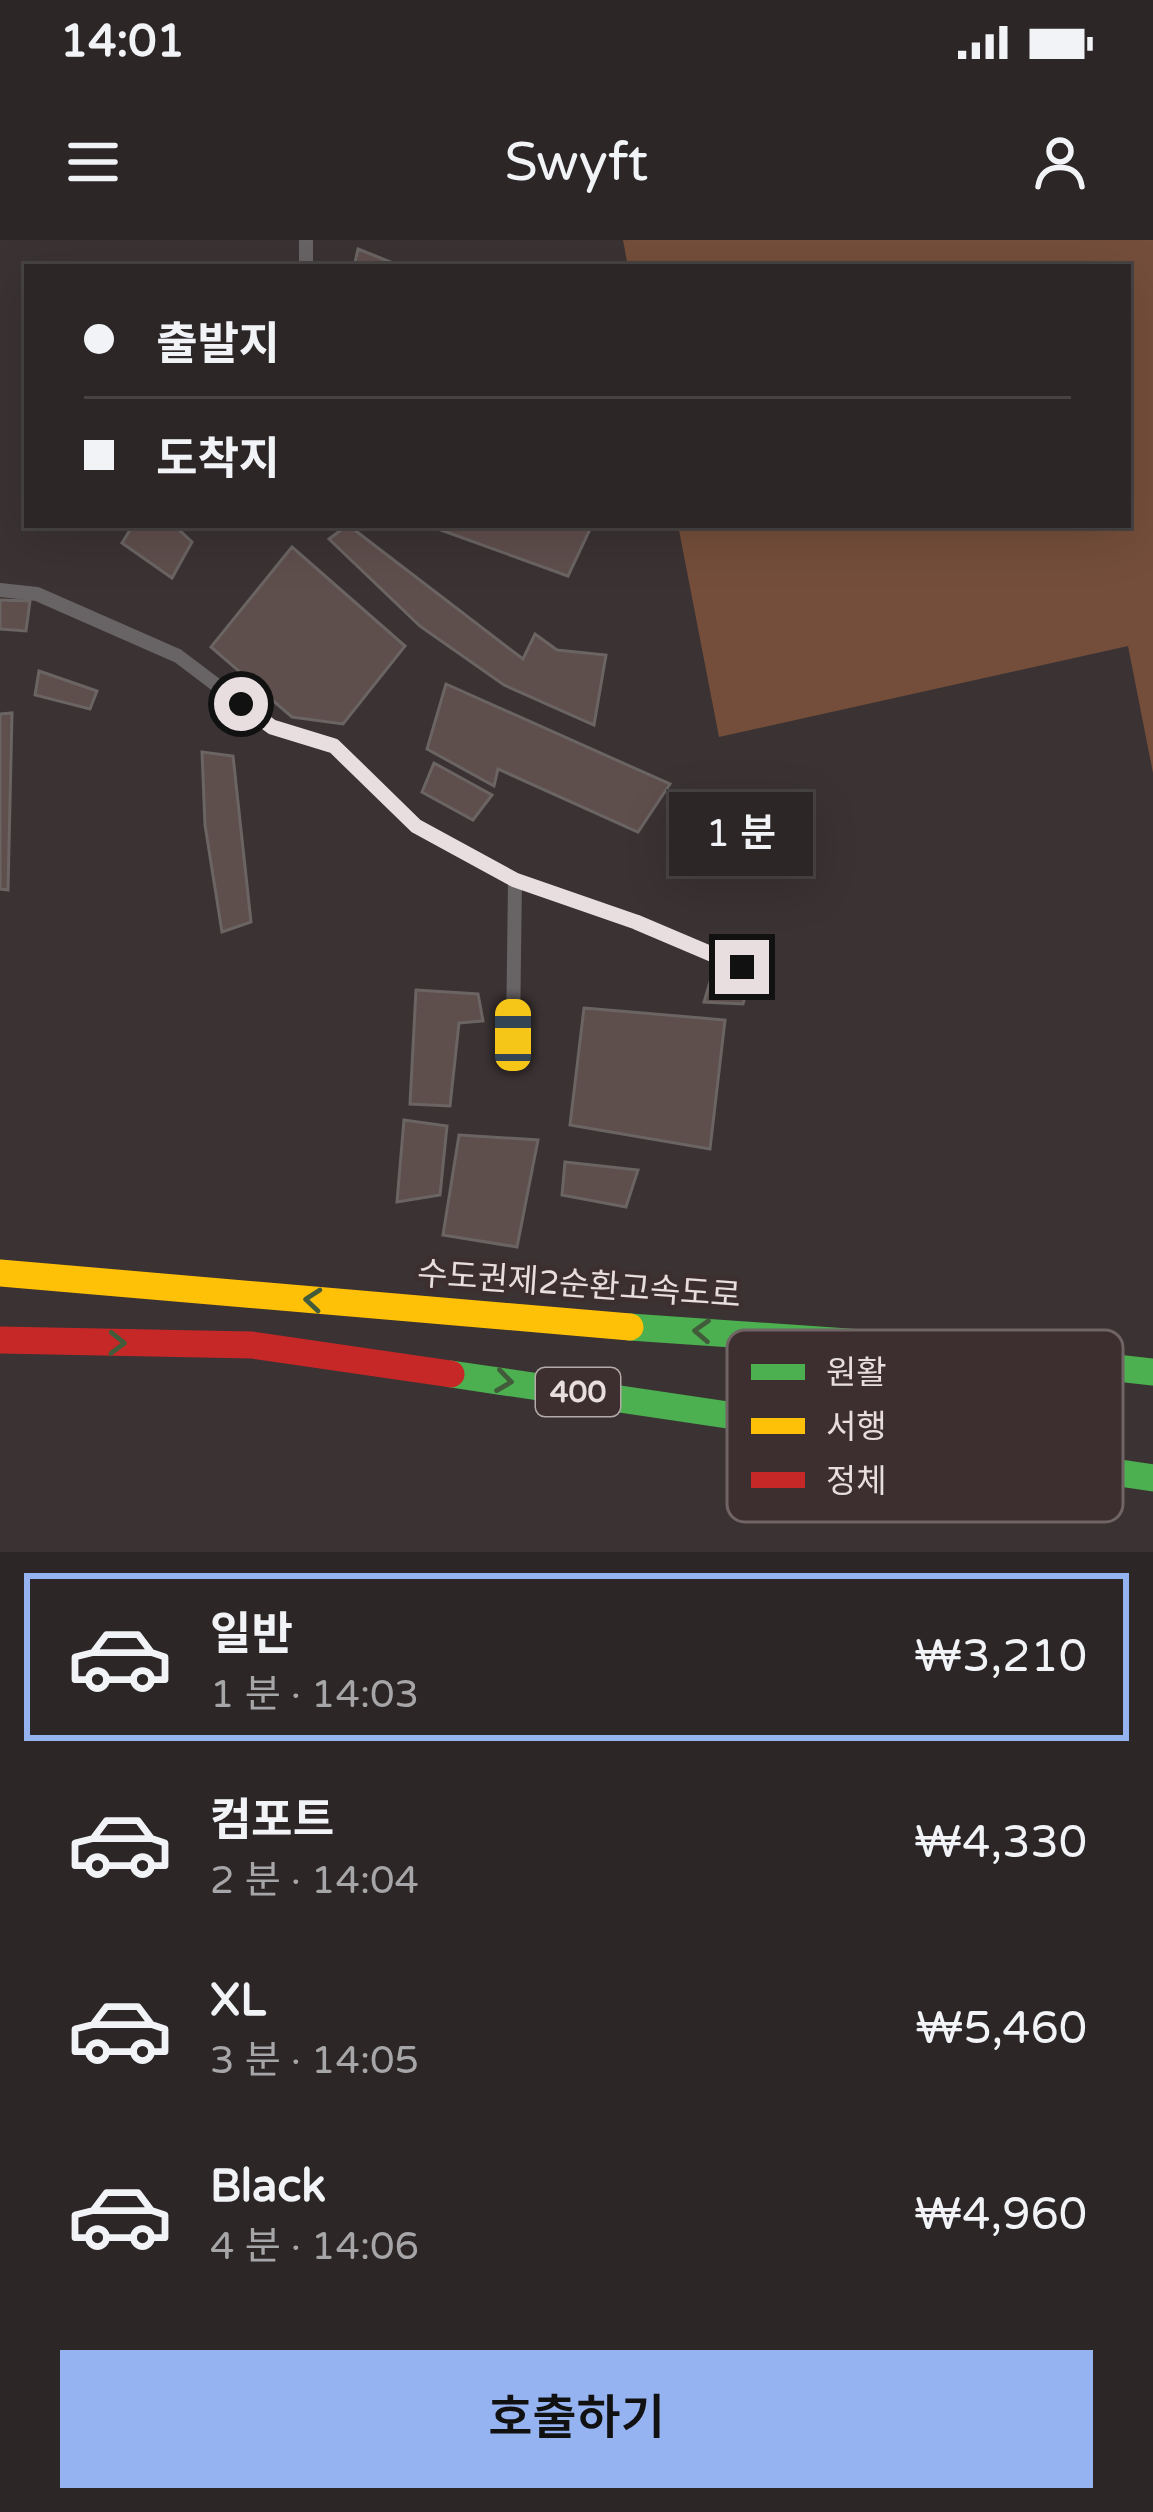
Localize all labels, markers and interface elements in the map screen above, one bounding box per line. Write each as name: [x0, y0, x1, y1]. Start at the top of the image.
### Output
text: 14:01: [60, 15, 185, 69]
icon: menu: [60, 129, 126, 195]
icon: person: [1027, 129, 1093, 195]
text: Swyft: [504, 130, 649, 195]
text: 출발지: [156, 318, 280, 372]
text: 도착지: [156, 433, 280, 487]
route start: [214, 677, 268, 731]
callout: 1 분: [670, 793, 814, 877]
text: 1 분: [706, 810, 776, 857]
route end: [715, 940, 769, 994]
car: [495, 999, 531, 1071]
street label: 수도권제2순환고속도로: [416, 1254, 742, 1316]
one-way arrow: [303, 1288, 322, 1313]
one-way arrow: [692, 1319, 711, 1345]
one-way arrow: [108, 1329, 127, 1355]
legend: [727, 1330, 1123, 1522]
text: 원활: [826, 1354, 887, 1393]
one-way arrow: [495, 1367, 514, 1393]
road number: 400: [536, 1368, 620, 1416]
text: 서행: [826, 1408, 887, 1447]
text: 정체: [826, 1462, 887, 1501]
icon: car: [66, 1603, 174, 1711]
text: 일반: [210, 1608, 293, 1662]
text: ₩3,210: [914, 1630, 1087, 1684]
text: 1 분 · 14:03: [210, 1671, 419, 1718]
icon: car: [66, 1789, 174, 1897]
text: 컴포트: [210, 1794, 334, 1848]
text: ₩4,330: [914, 1816, 1087, 1870]
text: 2 분 · 14:04: [210, 1857, 419, 1904]
text: XL: [210, 1974, 266, 2028]
icon: car: [66, 1975, 174, 2083]
text: ₩5,460: [915, 2002, 1087, 2056]
text: 3 분 · 14:05: [210, 2037, 419, 2084]
text: Black: [210, 2160, 326, 2214]
icon: car: [66, 2161, 174, 2269]
text: ₩4,960: [914, 2188, 1087, 2242]
text: 4 분 · 14:06: [210, 2223, 419, 2270]
button: 호출하기: [60, 2350, 1093, 2488]

